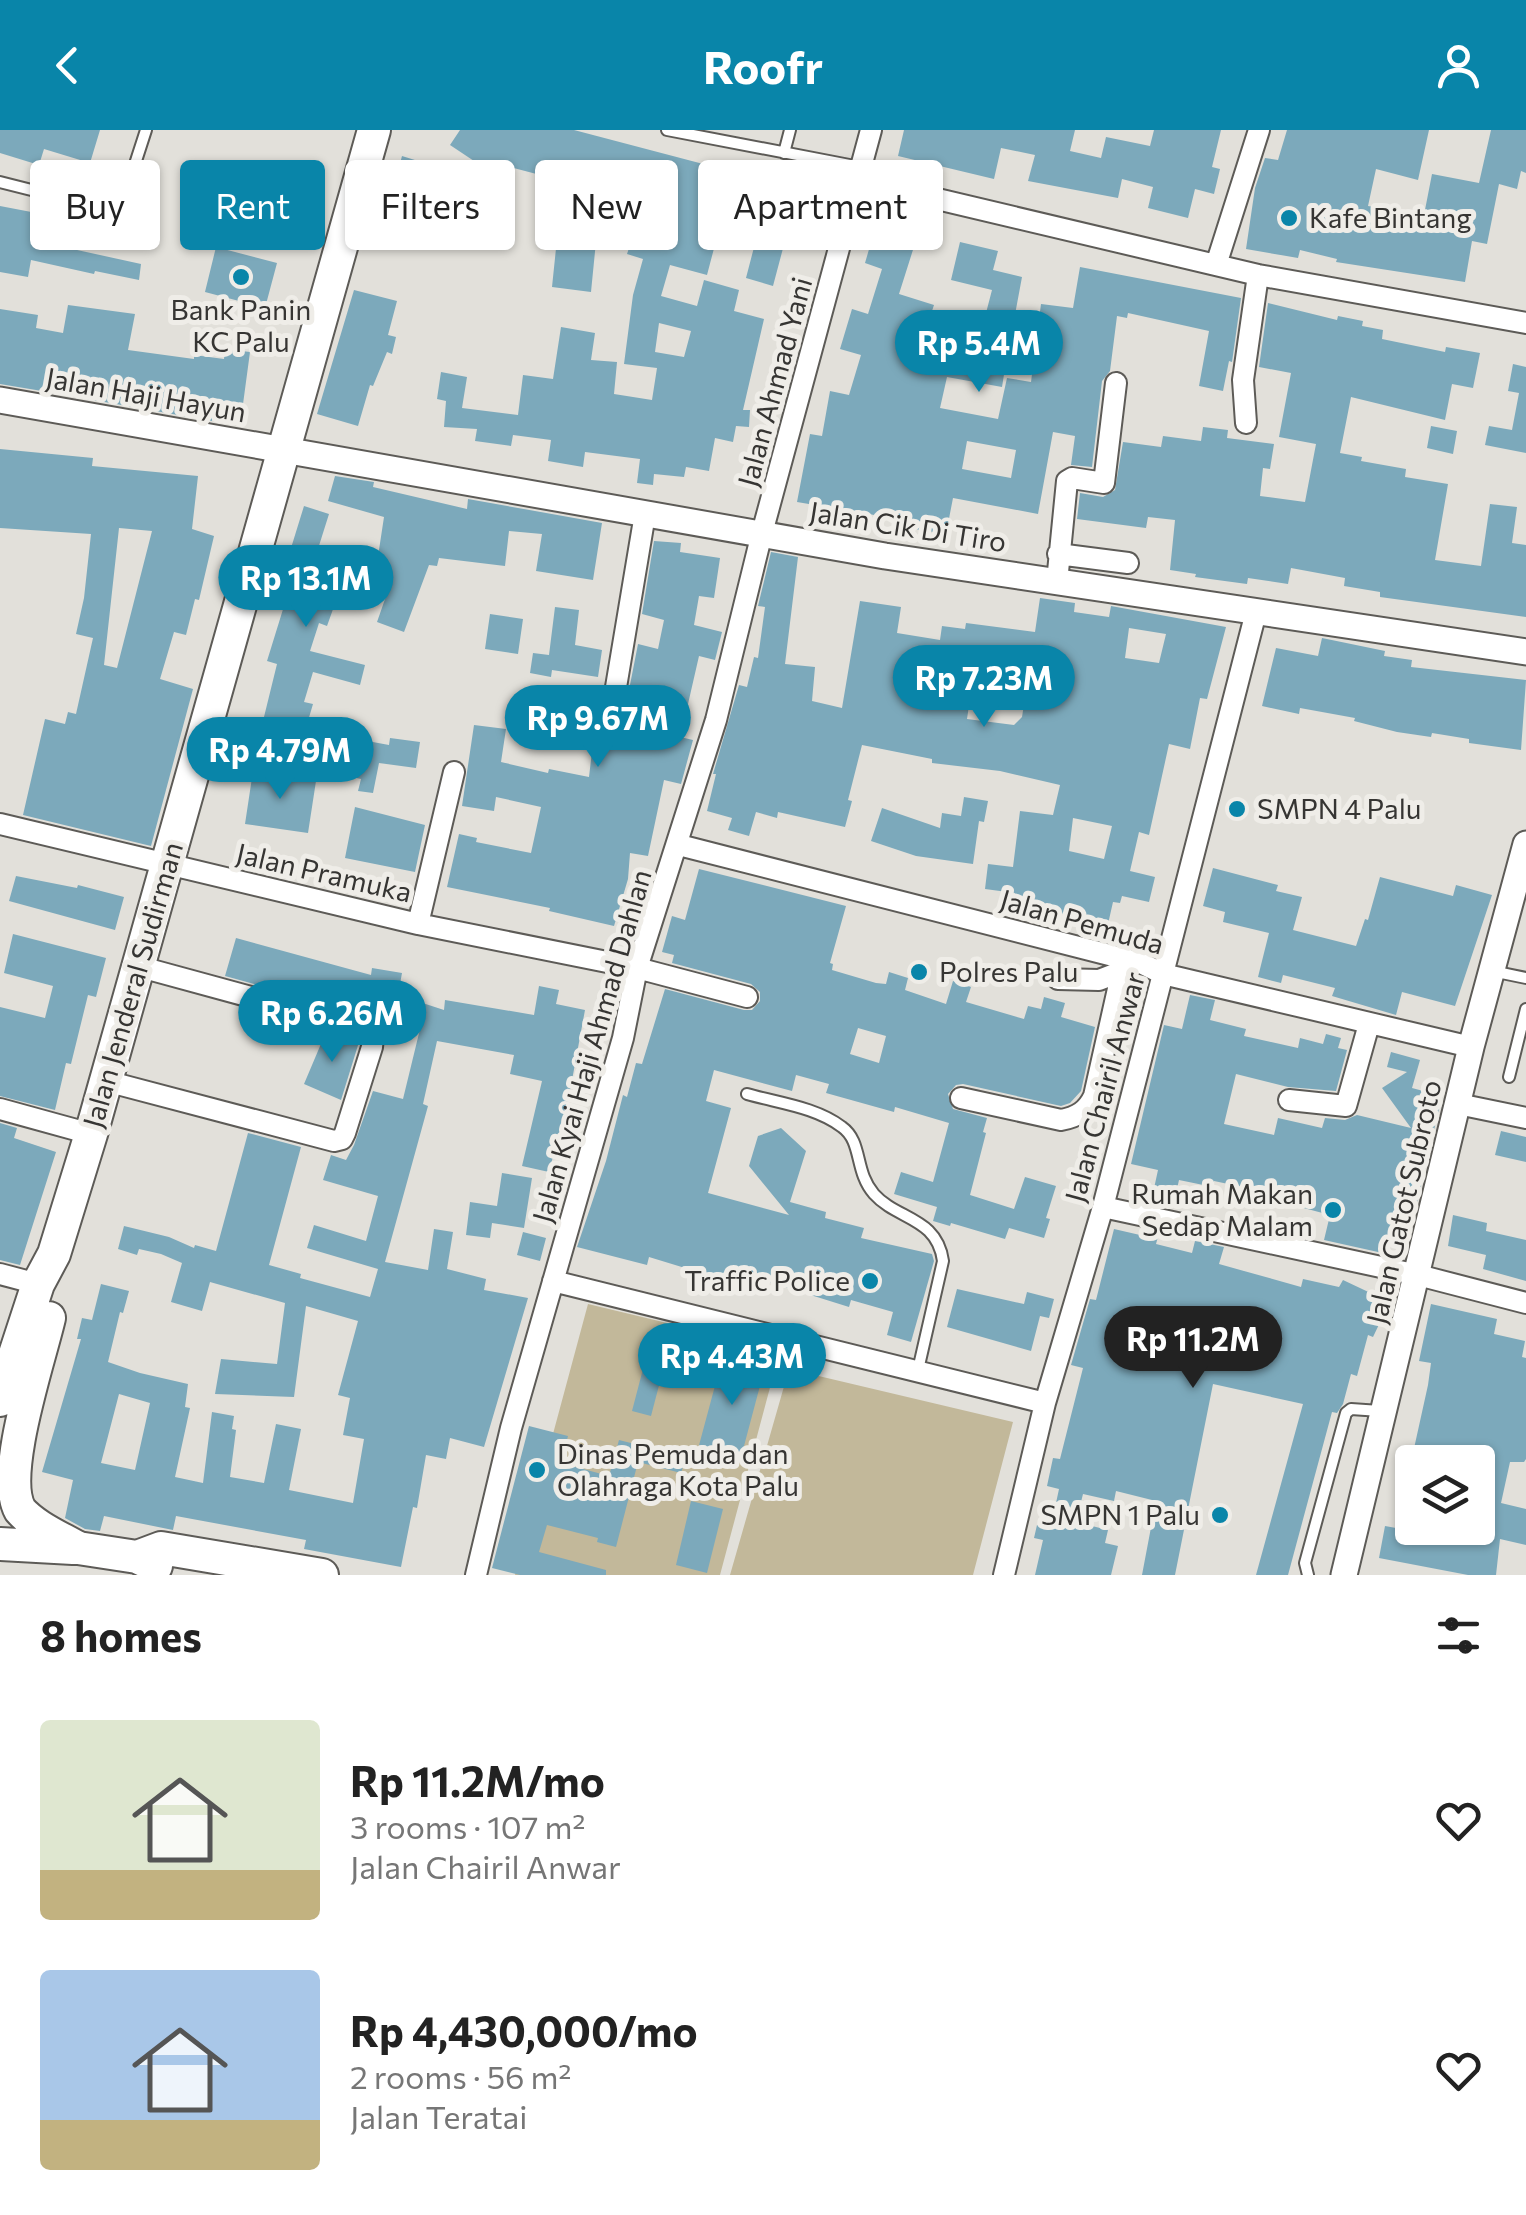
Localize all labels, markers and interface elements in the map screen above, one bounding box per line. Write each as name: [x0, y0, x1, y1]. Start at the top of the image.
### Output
icon: back: [40, 38, 95, 93]
text: Roofr: [703, 38, 823, 93]
icon: person: [1431, 38, 1486, 93]
chip: Buy: [30, 160, 160, 250]
chip: Rent: [180, 160, 325, 250]
chip: Filters: [345, 160, 515, 250]
chip: New: [535, 160, 678, 250]
chip: Apartment: [698, 160, 943, 250]
place label: Kafe Bintang: [1309, 200, 1472, 234]
marker: Kafe Bintang: [1278, 207, 1300, 229]
marker: Bank Panin KC Palu: [230, 266, 252, 288]
street label: Jalan Ahmad Yani: [730, 273, 818, 490]
place label: Bank Panin KC Palu: [171, 292, 311, 358]
pin: Rp 5.4M: [887, 310, 1071, 395]
text: Rp 5.4M: [917, 322, 1041, 362]
street label: Jalan Haji Hayun: [43, 360, 249, 428]
street label: Jalan Cik Di Tiro: [807, 494, 1009, 558]
pin: Rp 13.1M: [203, 545, 409, 630]
text: Rp 13.1M: [240, 557, 372, 597]
pin: Rp 7.23M: [881, 645, 1087, 730]
text: Rp 7.23M: [915, 657, 1053, 697]
pin: Rp 9.67M: [495, 685, 701, 770]
text: Rp 9.67M: [527, 697, 669, 737]
pin: Rp 4.79M: [177, 717, 383, 802]
text: Rp 4.79M: [209, 729, 351, 769]
place label: SMPN 4 Palu: [1257, 791, 1421, 825]
marker: SMPN 4 Palu: [1226, 798, 1248, 820]
street label: Jalan Pramuka: [233, 835, 415, 909]
street label: Jalan Jenderal Sudirman: [75, 838, 189, 1131]
street label: Jalan Kyai Haji Ahmad Dahlan: [524, 865, 658, 1226]
street label: Jalan Pemuda: [997, 881, 1168, 961]
place label: Polres Palu: [939, 954, 1078, 988]
marker: Polres Palu: [908, 961, 930, 983]
street label: Jalan Chairil Anwar: [1057, 968, 1151, 1206]
pin: Rp 6.26M: [229, 980, 435, 1065]
text: Rp 6.26M: [260, 992, 404, 1032]
street label: Jalan Gatot Subroto: [1358, 1076, 1448, 1327]
place label: Rumah Makan Sedap Malam: [1131, 1176, 1313, 1242]
marker: Rumah Makan Sedap Malam: [1322, 1199, 1344, 1221]
place label: Traffic Police: [684, 1263, 850, 1297]
marker: Traffic Police: [859, 1270, 881, 1292]
pin: Rp 11.2M: [1090, 1306, 1296, 1391]
text: Rp 11.2M: [1126, 1318, 1260, 1358]
pin: Rp 4.43M: [629, 1323, 835, 1408]
text: Rp 4.43M: [660, 1335, 804, 1375]
place label: Dinas Pemuda dan Olahraga Kota Palu: [557, 1436, 799, 1502]
map controls: [1395, 1445, 1495, 1545]
button: layers: [1395, 1445, 1495, 1545]
marker: Dinas Pemuda dan Olahraga Kota Palu: [526, 1459, 548, 1481]
place label: SMPN 1 Palu: [1040, 1497, 1200, 1531]
marker: SMPN 1 Palu: [1209, 1504, 1231, 1526]
icon: filters: [1431, 1608, 1486, 1663]
text: 8 homes: [40, 1609, 202, 1661]
text: Rp 11.2M/mo: [350, 1754, 605, 1806]
icon: home: [120, 1760, 240, 1880]
icon: heart: [1431, 1793, 1486, 1848]
text: 3 rooms · 107 m²: [350, 1806, 585, 1846]
text: Jalan Chairil Anwar: [350, 1846, 621, 1886]
text: Rp 4,430,000/mo: [350, 2004, 697, 2056]
icon: home: [120, 2010, 240, 2130]
icon: heart: [1431, 2043, 1486, 2098]
text: 2 rooms · 56 m²: [350, 2056, 571, 2096]
text: Jalan Teratai: [350, 2096, 528, 2136]

